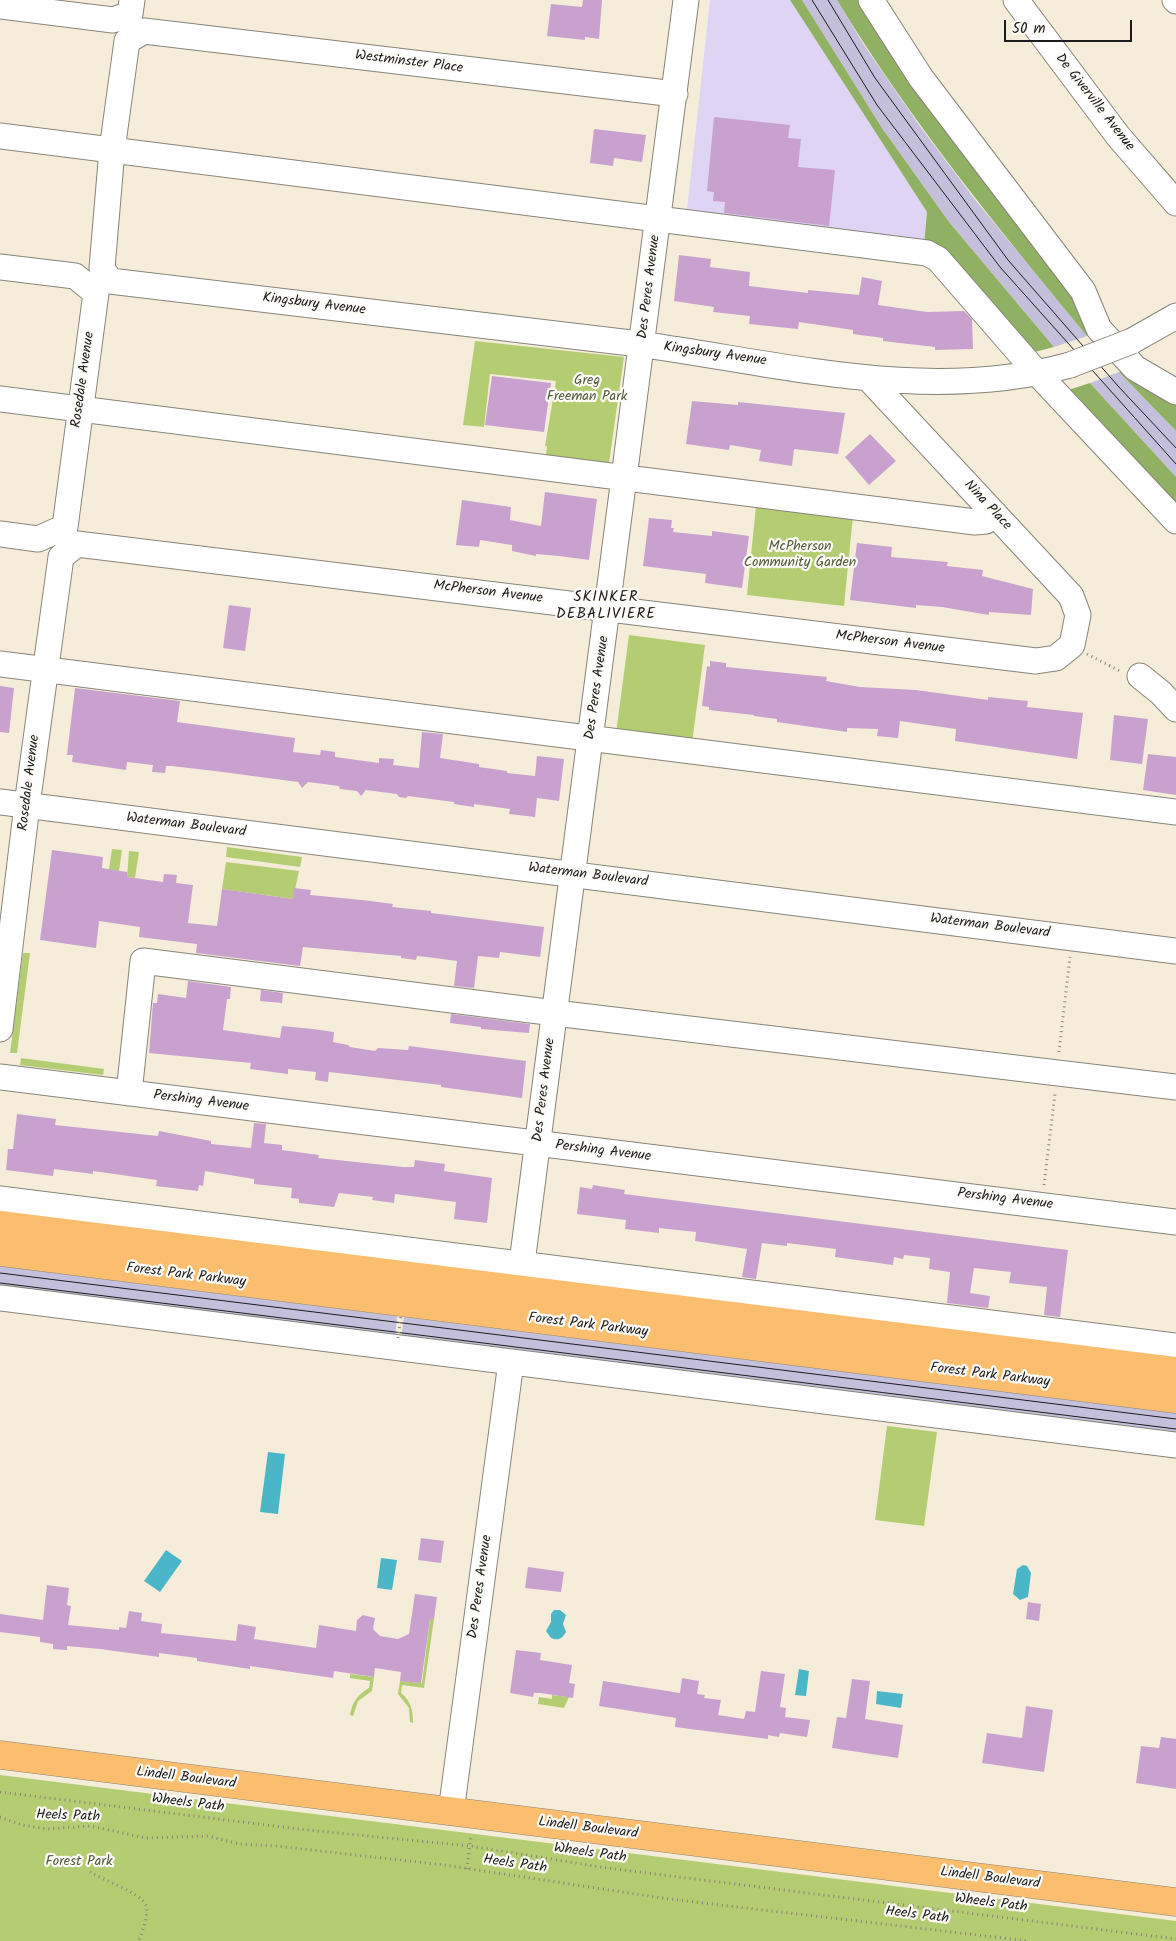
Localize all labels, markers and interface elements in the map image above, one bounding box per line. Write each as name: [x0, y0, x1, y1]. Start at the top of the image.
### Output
scale bar: [1006, 10, 1134, 42]
text: 50 m: [1012, 17, 1046, 41]
street label: Westminster Place: [354, 48, 464, 78]
street label: De Giverville Avenue: [1051, 51, 1137, 155]
street label: Des Peres Avenue: [635, 234, 665, 340]
street label: Kingsbury Avenue: [261, 290, 367, 320]
street label: Rosedale Avenue: [69, 331, 99, 429]
street label: Kingsbury Avenue: [662, 339, 768, 371]
park label: Greg Freeman Park: [547, 374, 627, 407]
street label: Nina Place: [960, 477, 1014, 535]
park label: McPherson Community Garden: [744, 540, 856, 572]
street label: McPherson Avenue: [432, 578, 544, 608]
district label: SKINKER DEBALIVIERE: [555, 589, 657, 624]
street label: McPherson Avenue: [834, 628, 946, 658]
street label: Des Peres Avenue: [582, 635, 614, 741]
street label: Rosedale Avenue: [16, 734, 44, 832]
street label: Waterman Boulevard: [125, 810, 247, 842]
street label: Waterman Boulevard: [527, 860, 649, 892]
street label: Waterman Boulevard: [929, 911, 1051, 943]
street label: Des Peres Avenue: [530, 1037, 560, 1143]
street label: Pershing Avenue: [152, 1088, 250, 1116]
street label: Pershing Avenue: [554, 1138, 652, 1166]
street label: Pershing Avenue: [956, 1186, 1054, 1214]
street label: Forest Park Parkway: [125, 1260, 247, 1292]
street label: Forest Park Parkway: [527, 1310, 649, 1342]
street label: Forest Park Parkway: [929, 1360, 1051, 1392]
street label: Des Peres Avenue: [465, 1534, 497, 1640]
street label: Lindell Boulevard: [135, 1765, 237, 1793]
street label: Wheels Path: [151, 1791, 225, 1817]
street label: Heels Path: [36, 1807, 100, 1827]
street label: Lindell Boulevard: [537, 1815, 639, 1843]
street label: Wheels Path: [553, 1841, 627, 1867]
street label: Heels Path: [482, 1852, 548, 1878]
park label: Forest Park: [46, 1855, 112, 1871]
street label: Lindell Boulevard: [939, 1865, 1041, 1893]
street label: Wheels Path: [954, 1891, 1028, 1917]
street label: Heels Path: [884, 1904, 950, 1928]

